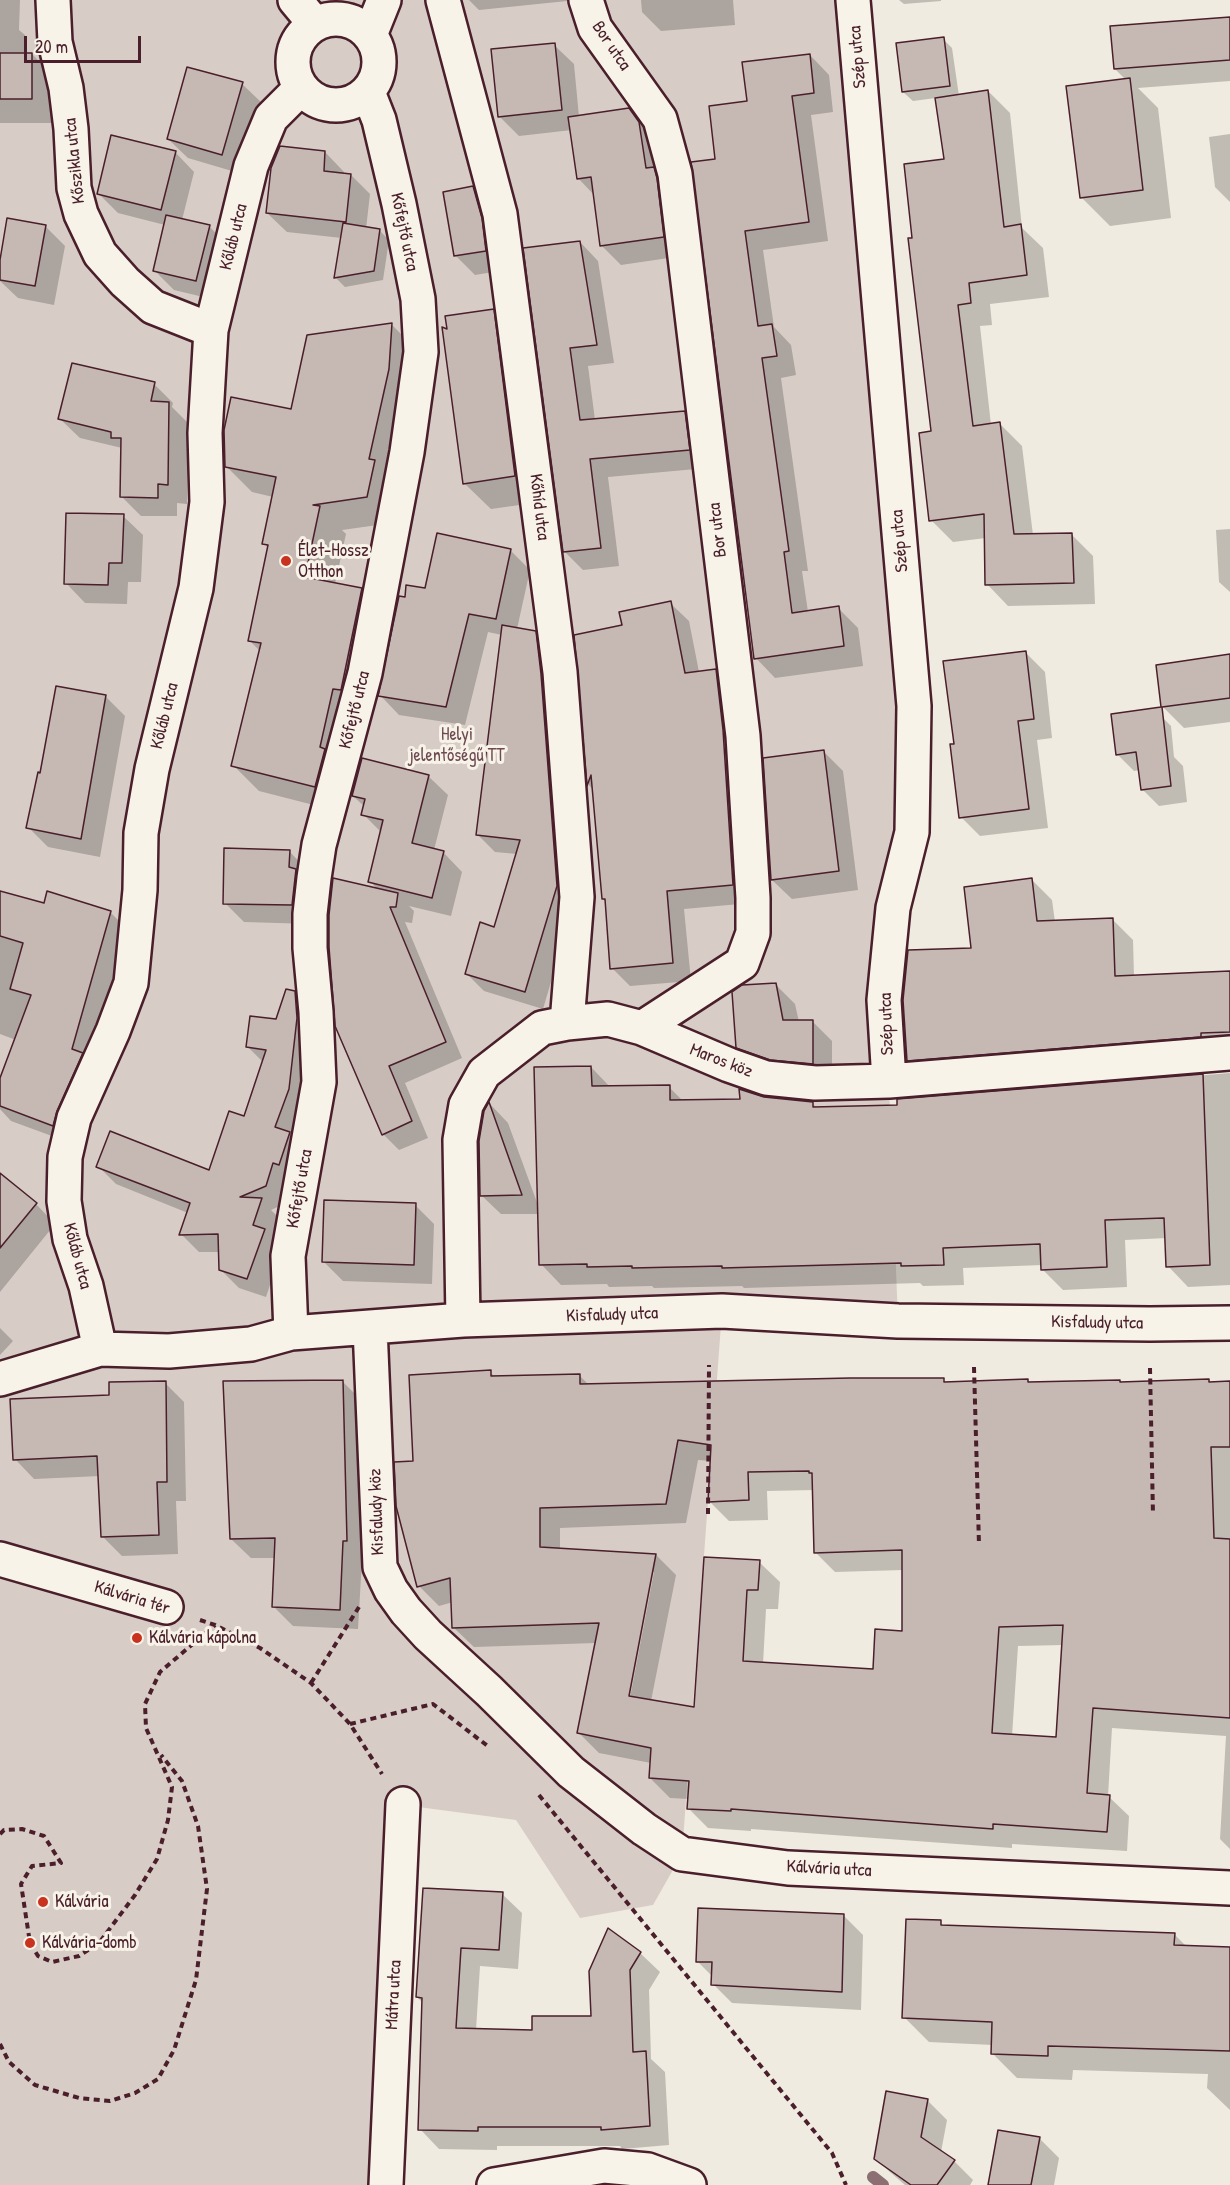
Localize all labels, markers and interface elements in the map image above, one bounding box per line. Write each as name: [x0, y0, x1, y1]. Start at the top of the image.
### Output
street label: Bor utca: [587, 17, 635, 75]
scale bar: [27, 24, 144, 62]
street label: Szép utca: [845, 25, 871, 89]
text: 20 m: [35, 34, 68, 59]
street label: Kőszikla utca: [60, 117, 90, 205]
street label: Kőfejtő utca: [385, 191, 423, 273]
street label: Kőláb utca: [215, 202, 253, 272]
street label: Kőhíd utca: [524, 473, 554, 541]
street label: Bor utca: [704, 501, 732, 559]
street label: Szép utca: [887, 509, 913, 573]
place label: Élet-Hossz Otthon: [298, 540, 369, 582]
marker: Élet-Hossz Otthon: [279, 554, 293, 568]
street label: Kőfejtő utca: [335, 669, 375, 751]
street label: Kőláb utca: [146, 681, 184, 751]
park label: Helyi jelentőségű TT: [409, 724, 505, 766]
street label: Szép utca: [875, 992, 899, 1056]
street label: Maros köz: [687, 1039, 755, 1083]
street label: Kőfejtő utca: [282, 1148, 318, 1230]
street label: Kőláb utca: [58, 1221, 96, 1291]
street label: Kisfaludy utca: [566, 1303, 658, 1327]
street label: Kisfaludy utca: [1051, 1311, 1143, 1335]
street label: Kisfaludy köz: [365, 1468, 389, 1556]
street label: Kálvária tér: [92, 1576, 172, 1620]
place label: Kálvária kápolna: [149, 1627, 256, 1649]
marker: Kálvária kápolna: [130, 1631, 144, 1645]
street label: Kálvária utca: [786, 1856, 872, 1882]
place label: Kálvária: [55, 1891, 109, 1913]
marker: Kálvária: [36, 1895, 50, 1909]
place label: Kálvária-domb: [42, 1932, 137, 1954]
marker: Kálvária-domb: [23, 1936, 37, 1950]
street label: Mátra utca: [381, 1960, 407, 2030]

